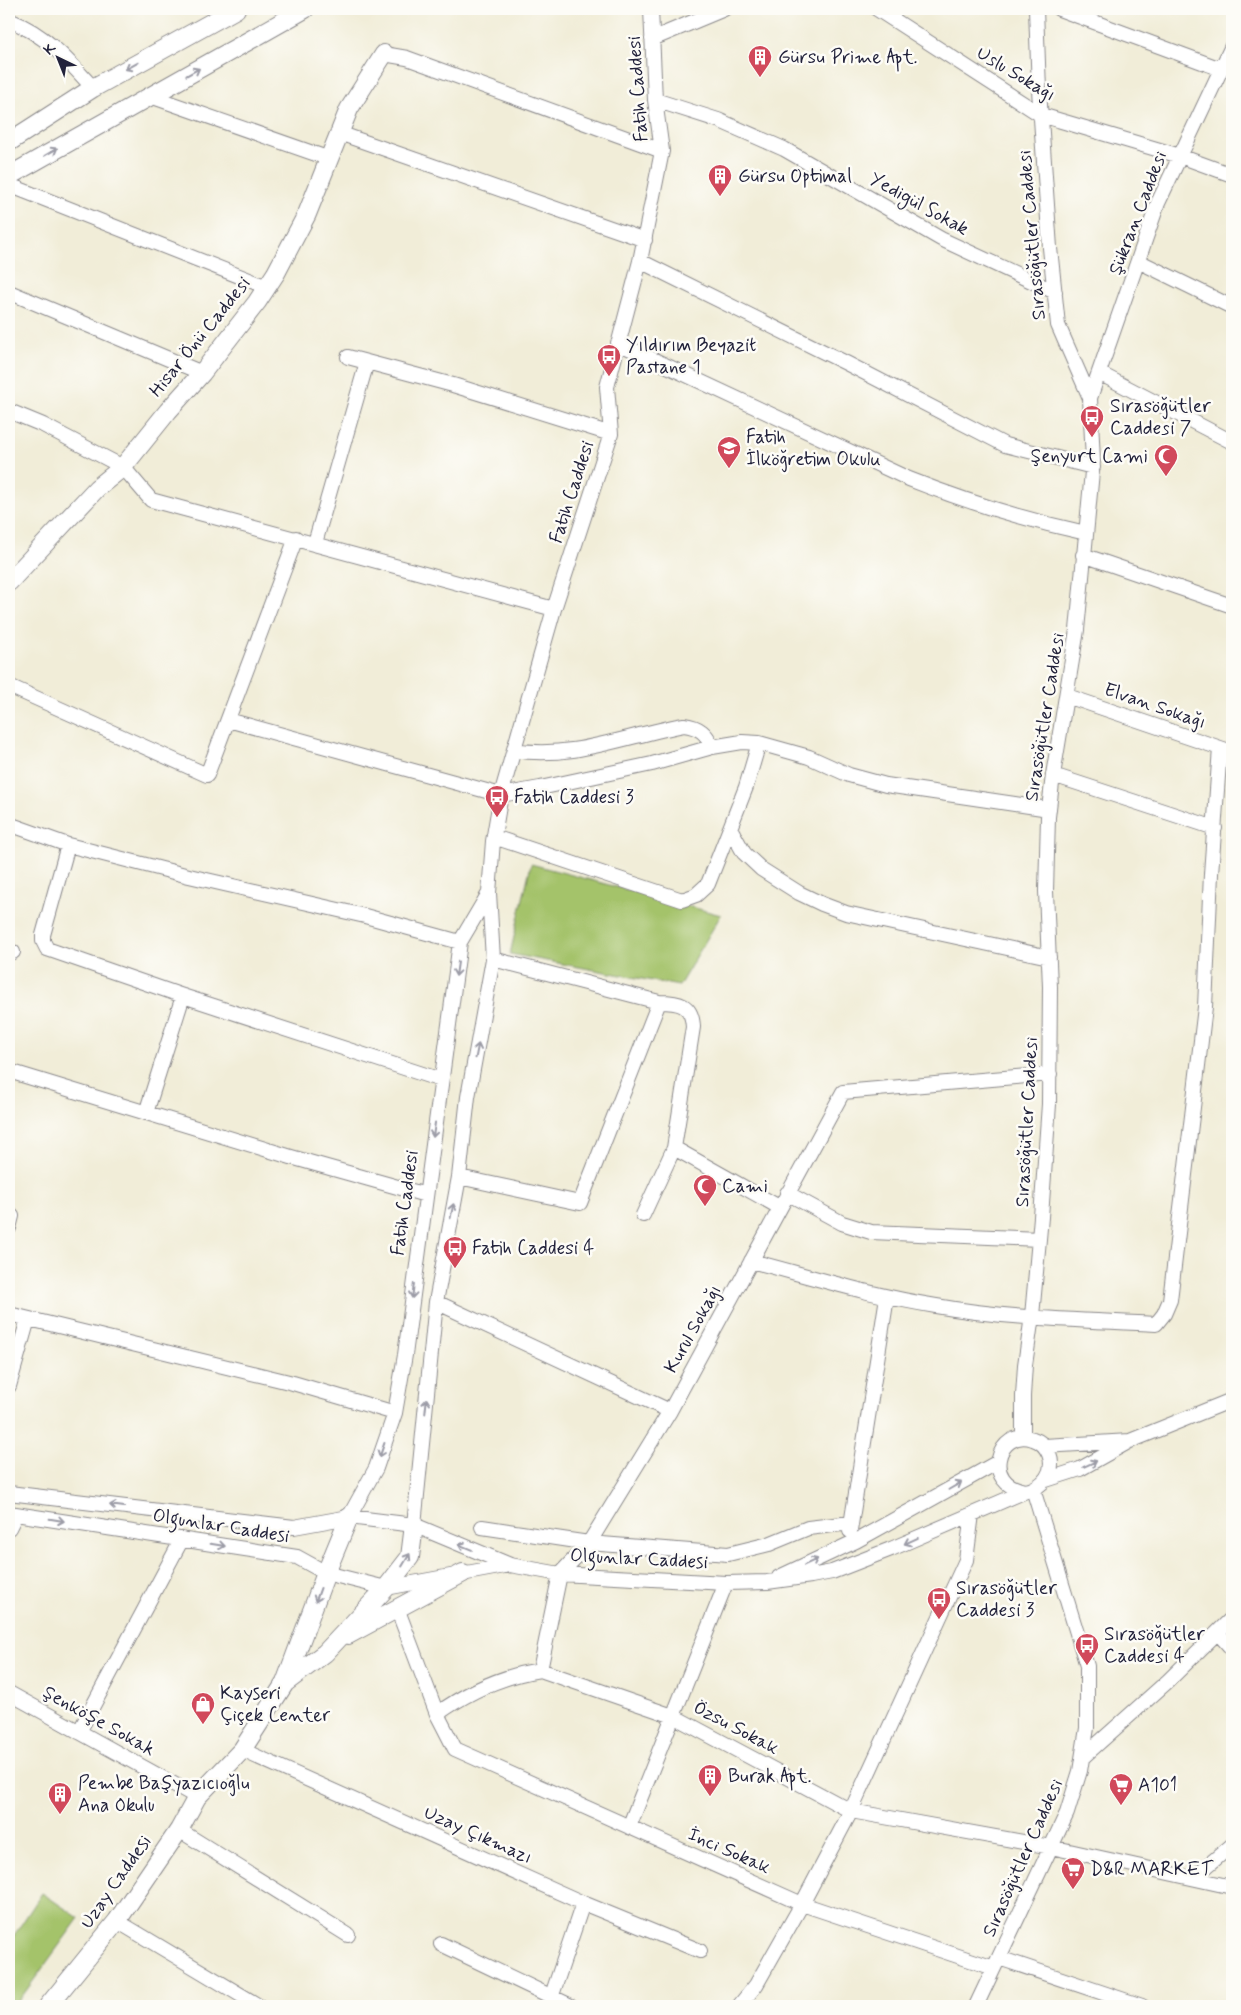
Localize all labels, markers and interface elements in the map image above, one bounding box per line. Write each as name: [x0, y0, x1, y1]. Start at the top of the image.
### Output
north arrow: [32, 32, 82, 82]
street label: Fatih Caddesi: [622, 35, 654, 143]
text: K: [40, 39, 60, 59]
street label: Uslu Sokağı: [971, 41, 1060, 108]
building icon: Gürsu Prime Apt.: [747, 44, 773, 78]
place label: Gürsu Prime Apt.: [778, 45, 918, 72]
one-way arrow: [125, 62, 140, 72]
one-way arrow: [185, 67, 200, 77]
one-way arrow: [44, 147, 59, 157]
street label: Şükran Caddesi: [1103, 147, 1173, 279]
street label: Sırasöğütler Caddesi: [1012, 149, 1053, 321]
building icon: Gürsu Optimal: [707, 163, 733, 197]
place label: Gürsu Optimal: [738, 164, 852, 189]
street label: Yedigül Sokak: [864, 166, 973, 244]
street label: Hisar Önü Caddesi: [144, 272, 256, 402]
place label: Yıldırım Beyazit Pastane 1: [626, 333, 756, 380]
bus stop icon: Yıldırım Beyazit Pastane 1: [596, 343, 622, 377]
place label: Sırasöğütler Caddesi 7: [1110, 394, 1211, 441]
bus stop icon: Sırasöğütler Caddesi 7: [1079, 404, 1105, 438]
place label: Fatih İlköğretim Okulu: [746, 425, 881, 473]
school or university icon: Fatih İlköğretim Okulu: [716, 435, 742, 469]
street label: Fatih Caddesi: [544, 438, 600, 546]
mosque icon: Şenyurt Cami: [1153, 443, 1179, 477]
place label: Şenyurt Cami: [1031, 444, 1148, 469]
street label: Sırasöğütler Caddesi: [1019, 631, 1072, 803]
street label: Elvan Sokağı: [1100, 677, 1209, 736]
bus stop icon: Fatih Caddesi 3: [484, 784, 510, 818]
place label: Fatih Caddesi 3: [514, 785, 634, 810]
one-way arrow: [451, 960, 461, 976]
street label: Sırasöğütler Caddesi: [1010, 1036, 1045, 1208]
one-way arrow: [473, 1043, 482, 1059]
one-way arrow: [429, 1121, 439, 1137]
street label: Fatih Caddesi: [385, 1149, 425, 1257]
mosque icon: Cami: [692, 1173, 718, 1207]
place label: Cami: [722, 1174, 768, 1199]
one-way arrow: [448, 1203, 458, 1219]
bus stop icon: Fatih Caddesi 4: [442, 1235, 468, 1269]
place label: Fatih Caddesi 4: [472, 1236, 594, 1261]
street label: Kurul Sokağı: [658, 1280, 728, 1378]
one-way arrow: [408, 1282, 418, 1298]
one-way arrow: [421, 1399, 430, 1415]
one-way arrow: [377, 1441, 386, 1457]
one-way arrow: [1082, 1459, 1097, 1469]
one-way arrow: [947, 1481, 962, 1491]
one-way arrow: [110, 1501, 126, 1511]
street label: Olgunlar Caddesi: [150, 1503, 291, 1552]
one-way arrow: [49, 1515, 65, 1525]
one-way arrow: [904, 1536, 919, 1546]
one-way arrow: [209, 1540, 225, 1550]
one-way arrow: [458, 1541, 473, 1551]
street label: Olgunlar Caddesi: [569, 1543, 709, 1578]
one-way arrow: [401, 1554, 411, 1568]
one-way arrow: [803, 1557, 818, 1566]
place label: Sırasöğütler Caddesi 3: [956, 1576, 1057, 1623]
bus stop icon: Sırasöğütler Caddesi 3: [926, 1586, 952, 1620]
one-way arrow: [313, 1587, 322, 1602]
place label: Sırasöğütler Caddesi 4: [1104, 1622, 1205, 1669]
bus stop icon: Sırasöğütler Caddesi 4: [1074, 1632, 1100, 1666]
street label: Şenköşe Sokak: [38, 1680, 160, 1762]
place label: Kayseri Çiçek Center: [220, 1681, 330, 1728]
shop icon: Kayseri Çiçek Center: [190, 1691, 216, 1725]
street label: Özsu Sokak: [689, 1695, 783, 1761]
building icon: Burak Apt.: [697, 1763, 723, 1797]
place label: Burak Apt.: [728, 1764, 812, 1791]
place label: Pembe Başyazıcıoğlu Ana Okulu: [78, 1771, 250, 1818]
supermarket icon: A101: [1108, 1772, 1134, 1806]
place label: A101: [1138, 1773, 1177, 1798]
street label: Sırasöğütler Caddesi: [977, 1775, 1070, 1941]
building icon: Pembe Başyazıcıoğlu Ana Okulu: [47, 1781, 73, 1815]
street label: Uzay Çıkmazı: [420, 1800, 536, 1870]
street label: İnci Sokak: [684, 1822, 774, 1880]
street label: Uzay Caddesi: [75, 1830, 157, 1934]
supermarket icon: D&R MARKET: [1060, 1856, 1086, 1890]
place label: D&R MARKET: [1090, 1857, 1214, 1882]

